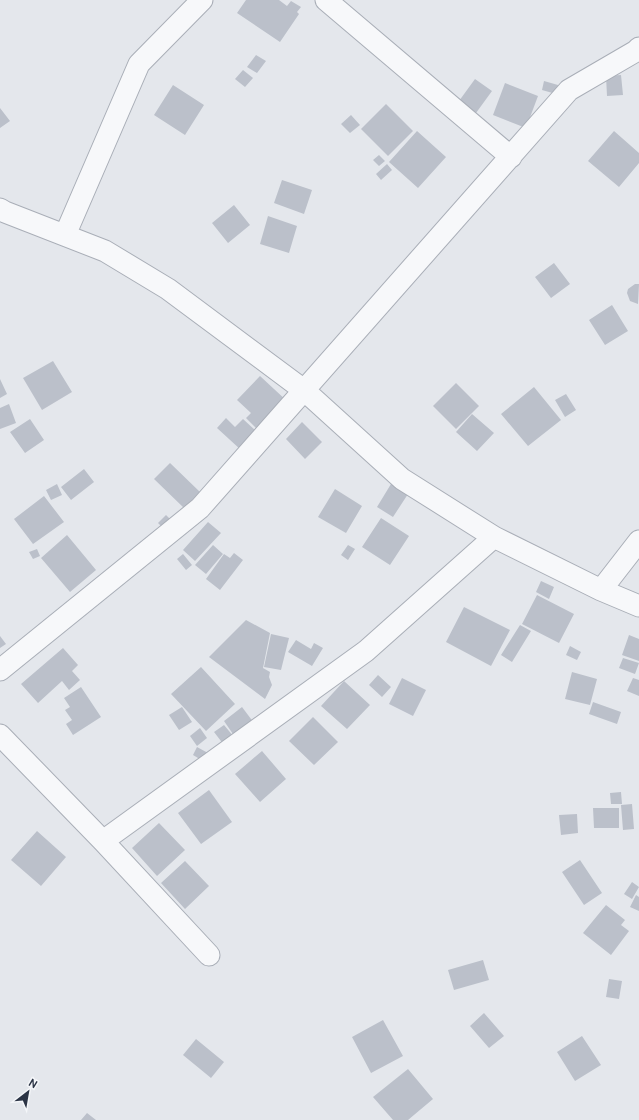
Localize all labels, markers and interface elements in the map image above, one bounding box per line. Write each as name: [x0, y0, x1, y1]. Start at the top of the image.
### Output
north arrow: [8, 1072, 48, 1112]
text: N: [26, 1075, 40, 1091]

